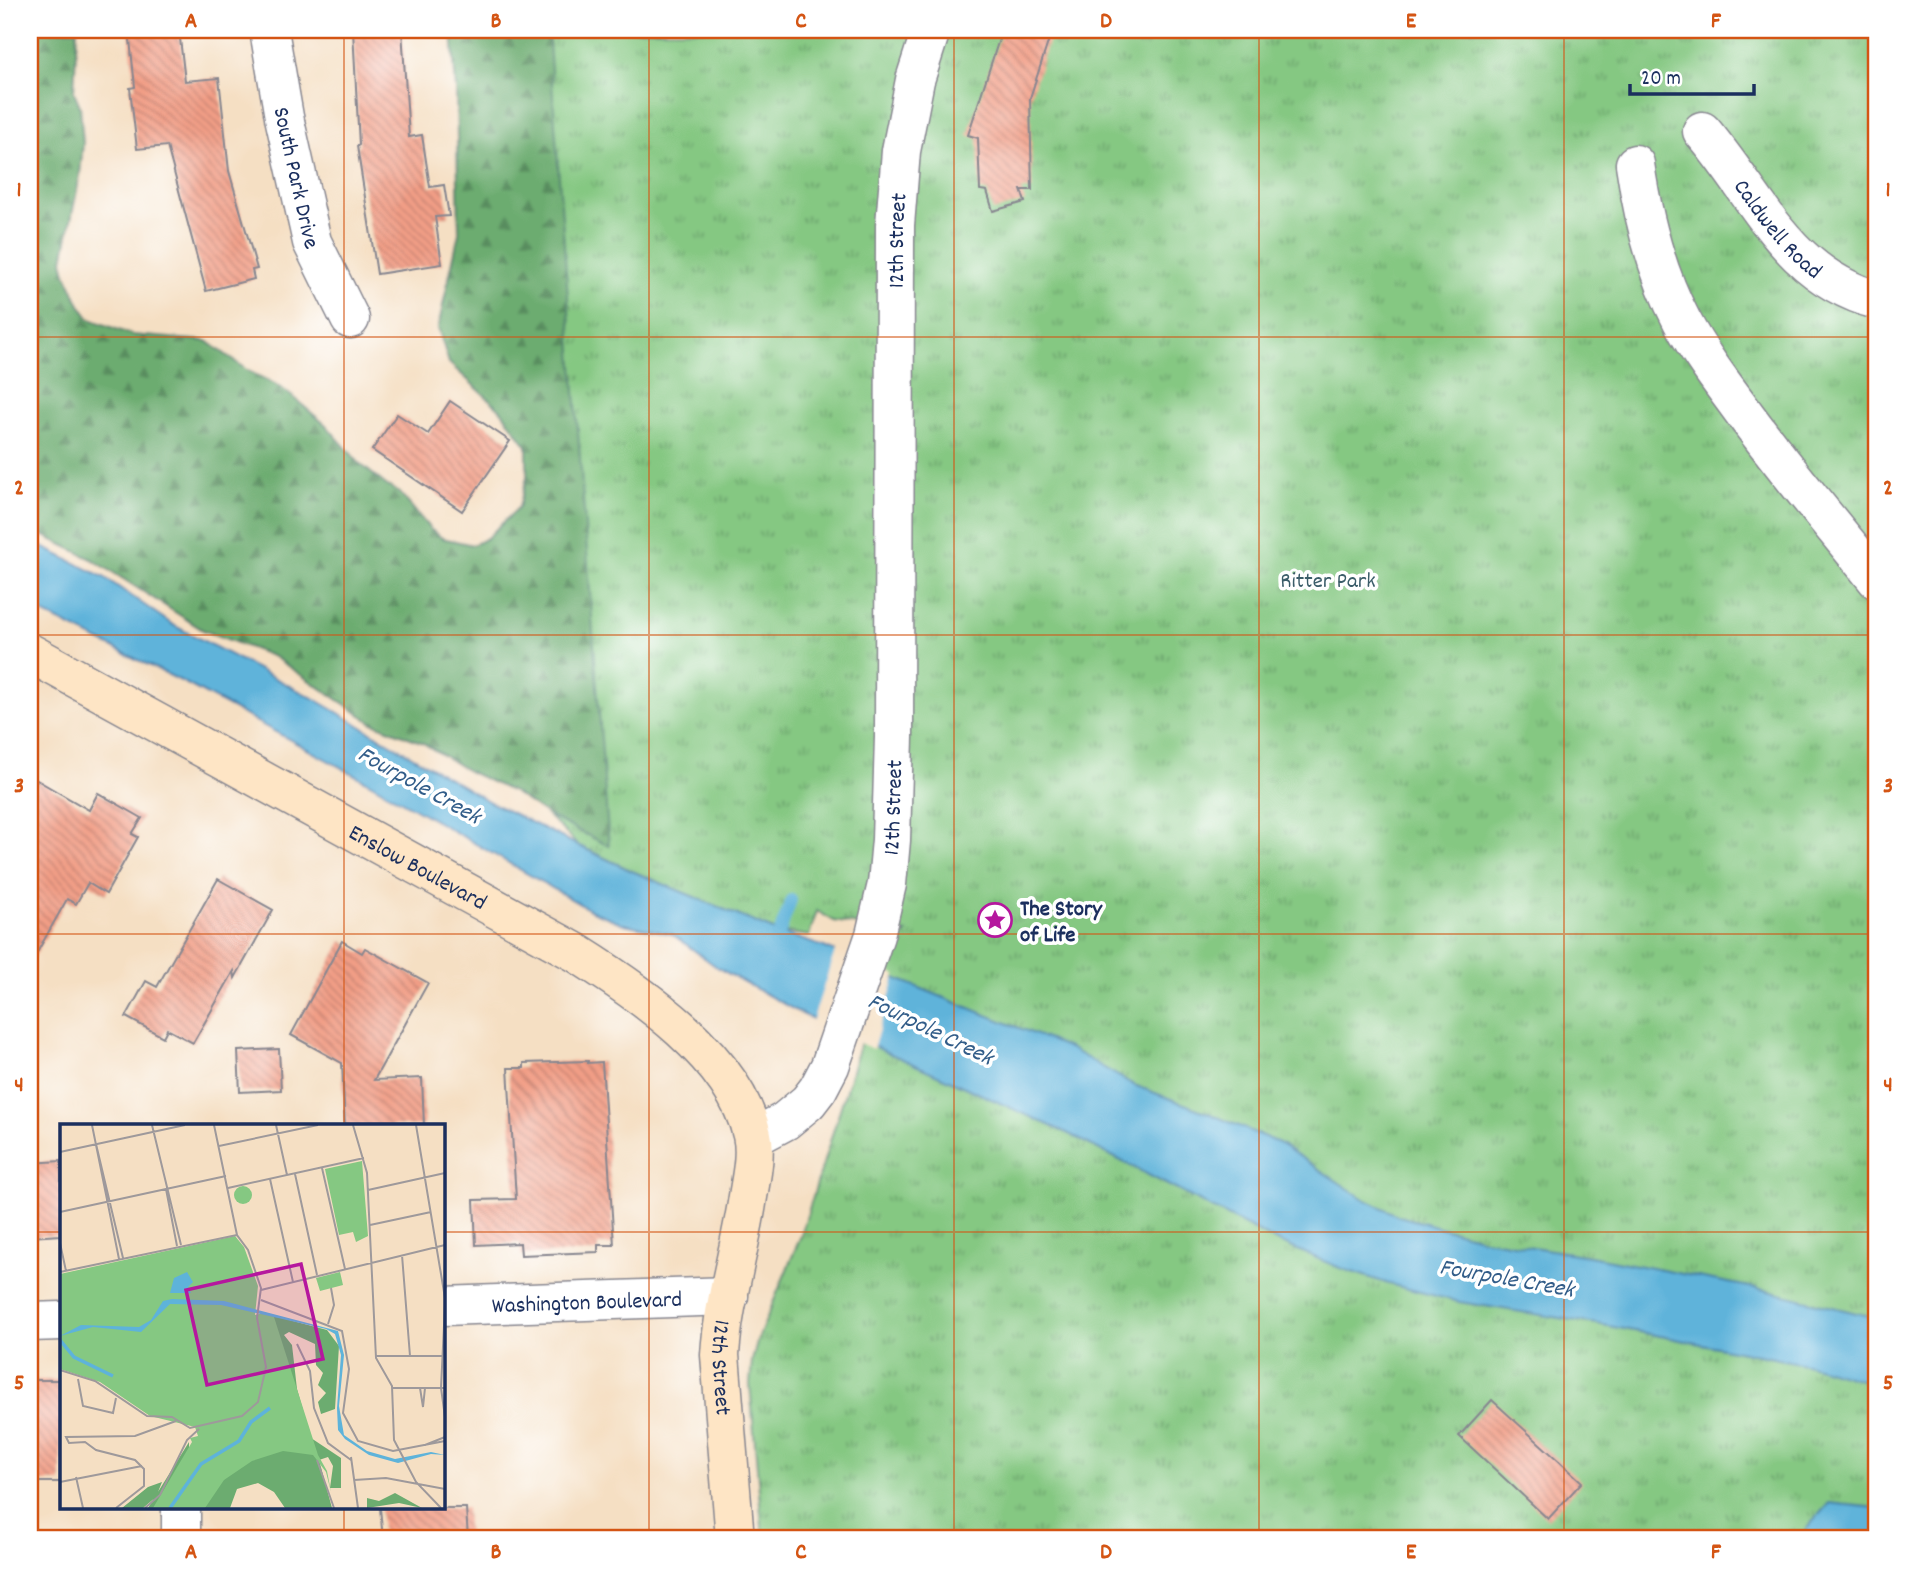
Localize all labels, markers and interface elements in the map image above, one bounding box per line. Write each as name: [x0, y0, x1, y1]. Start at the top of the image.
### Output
text: A: [185, 6, 197, 39]
text: B: [491, 6, 502, 39]
text: C: [795, 6, 807, 39]
text: D: [1100, 6, 1112, 39]
text: E: [1406, 6, 1417, 39]
text: F: [1711, 6, 1722, 39]
scale bar: [1630, 52, 1755, 96]
text: 20 m: [1641, 65, 1681, 95]
street label: South Park Drive: [263, 105, 326, 256]
street label: Caldwell Road: [1724, 173, 1828, 289]
text: 1: [16, 175, 22, 208]
text: 1: [1885, 175, 1891, 208]
street label: 12th Street: [882, 192, 918, 288]
text: 2: [14, 473, 24, 506]
text: 2: [1883, 473, 1893, 506]
park label: Ritter Park: [1280, 566, 1376, 599]
water label: Fourpole Creek: [351, 739, 488, 835]
street label: 12th Street: [877, 759, 913, 857]
text: 3: [14, 771, 24, 804]
text: 3: [1883, 771, 1893, 804]
street label: Enslow Boulevard: [342, 818, 492, 920]
place label: The Story of Life: [1020, 894, 1104, 953]
place icon: The Story of Life: [976, 901, 1014, 939]
water label: Fourpole Creek: [861, 986, 1000, 1077]
text: 4: [14, 1070, 24, 1103]
text: 4: [1883, 1070, 1893, 1103]
inset map: [60, 1124, 444, 1510]
water label: Fourpole Creek: [1437, 1251, 1578, 1309]
street label: Washington Boulevard: [491, 1285, 683, 1324]
street label: 12th Street: [700, 1317, 738, 1417]
text: 5: [14, 1368, 24, 1401]
text: 5: [1883, 1368, 1893, 1401]
text: A: [185, 1537, 197, 1569]
text: B: [491, 1537, 502, 1569]
text: C: [795, 1537, 807, 1569]
text: D: [1100, 1537, 1112, 1569]
text: E: [1406, 1537, 1417, 1569]
text: F: [1711, 1537, 1722, 1569]

